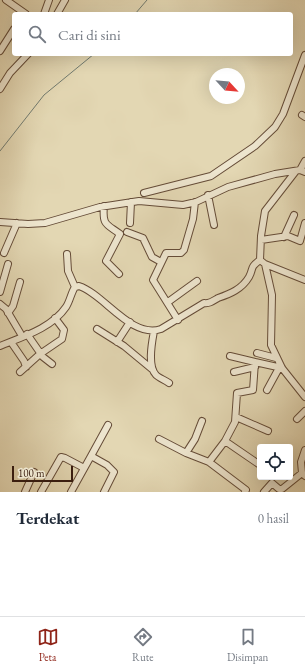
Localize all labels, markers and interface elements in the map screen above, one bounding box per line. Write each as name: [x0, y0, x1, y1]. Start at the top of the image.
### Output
search box: [12, 12, 293, 56]
icon: search: [26, 23, 48, 45]
text: Cari di sini: [58, 25, 121, 44]
north arrow: [209, 68, 245, 104]
map controls: [257, 444, 293, 480]
button: locate: [257, 444, 293, 480]
scale bar: [12, 464, 73, 483]
text: 100 m: [18, 466, 45, 480]
text: Terdekat: [16, 507, 79, 529]
text: 0 hasil: [258, 510, 289, 527]
tab: Peta: [37, 626, 59, 664]
tab: Rute: [132, 626, 154, 664]
tab: Disimpan: [227, 626, 268, 664]

